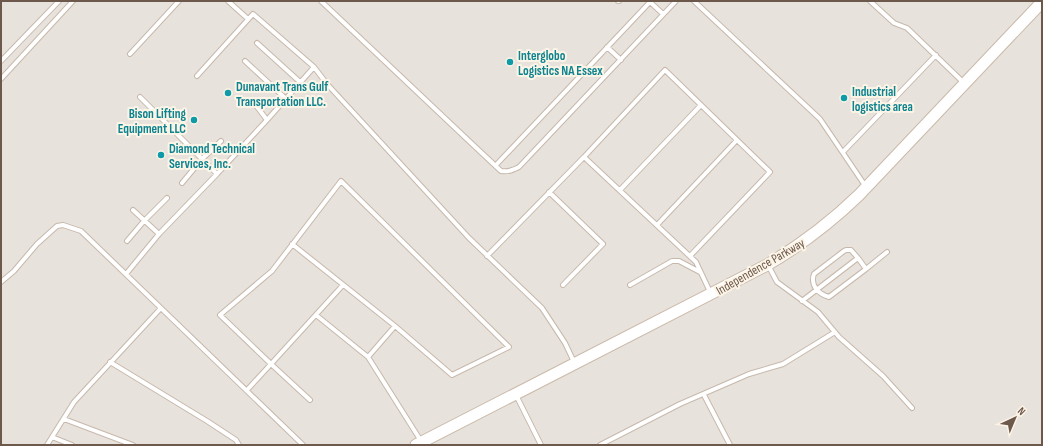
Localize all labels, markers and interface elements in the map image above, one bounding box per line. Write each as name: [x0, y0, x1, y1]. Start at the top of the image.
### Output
place label: Interglobo Logistics NA Essex: [518, 48, 603, 79]
marker: Interglobo Logistics NA Essex: [505, 57, 515, 67]
place label: Dunavant Trans Gulf Transportation LLC.: [236, 79, 329, 110]
place label: Industrial logistics area: [852, 84, 913, 115]
marker: Dunavant Trans Gulf Transportation LLC.: [223, 88, 233, 98]
marker: Industrial logistics area: [839, 93, 849, 103]
place label: Bison Lifting Equipment LLC: [118, 106, 187, 137]
marker: Bison Lifting Equipment LLC: [189, 115, 199, 125]
place label: Diamond Technical Services, Inc.: [169, 141, 255, 172]
marker: Diamond Technical Services, Inc.: [156, 150, 166, 160]
street label: Independence Parkway: [713, 235, 808, 299]
north arrow: [995, 398, 1035, 438]
text: N: [1015, 404, 1028, 418]

